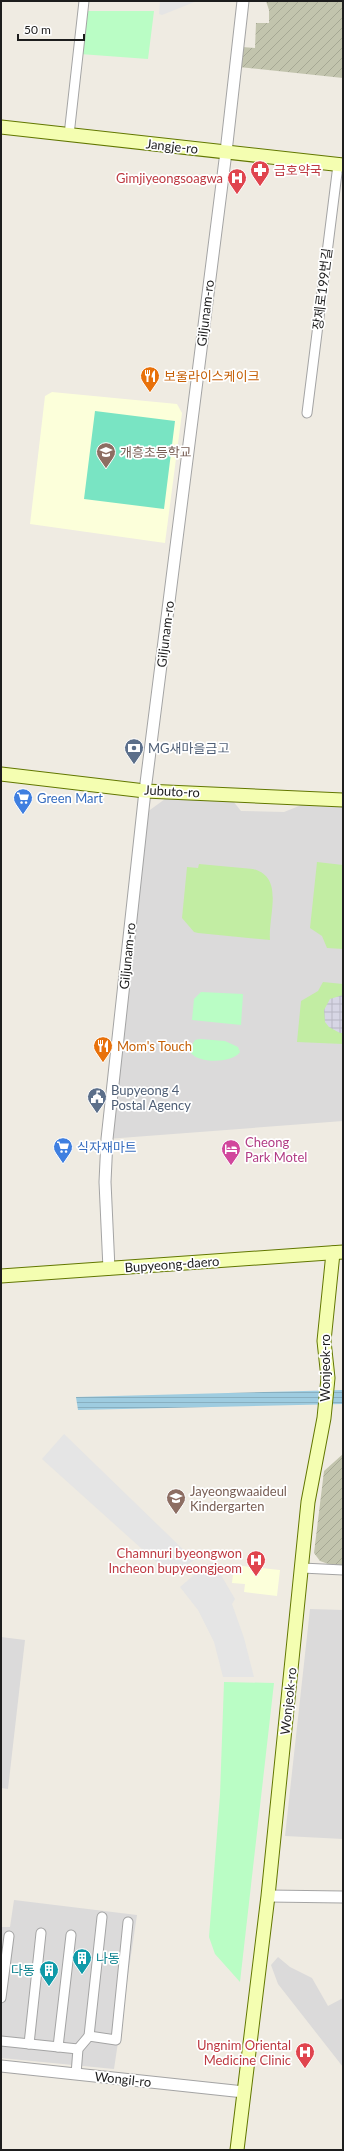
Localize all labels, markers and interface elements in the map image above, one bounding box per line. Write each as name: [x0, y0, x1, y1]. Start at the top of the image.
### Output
scale bar: [18, 16, 84, 42]
text: 50 m: [24, 22, 51, 37]
street label: Jangje-ro: [145, 135, 199, 157]
pharmacy icon: 금호약국: [249, 159, 271, 187]
place label: 금호약국: [274, 162, 322, 178]
hospital icon: Gimjiyeongsoagwa: [226, 167, 248, 195]
place label: Gimjiyeongsoagwa: [116, 170, 223, 186]
street label: 장제로199번길: [309, 247, 335, 331]
street label: Giljunam-ro: [193, 279, 217, 347]
restaurant icon: 보울라이스케이크: [139, 365, 161, 393]
place label: 보울라이스케이크: [164, 368, 260, 384]
school or university icon: 개흥초등학교: [95, 441, 117, 469]
place label: 개흥초등학교: [120, 444, 192, 460]
street label: Giljunam-ro: [153, 600, 177, 668]
bank icon: MG새마을금고: [123, 737, 145, 765]
place label: MG새마을금고: [148, 740, 229, 756]
street label: Jubuto-ro: [144, 782, 200, 800]
supermarket icon: Green Mart: [12, 787, 34, 815]
place label: Green Mart: [37, 790, 103, 806]
street label: Giljunam-ro: [116, 922, 138, 990]
restaurant icon: Mom's Touch: [92, 1035, 114, 1063]
place label: Mom's Touch: [117, 1038, 192, 1054]
place label: Bupyeong 4 Postal Agency: [111, 1082, 191, 1113]
public building icon: Bupyeong 4 Postal Agency: [86, 1086, 108, 1114]
place label: Cheong Park Motel: [245, 1134, 307, 1165]
supermarket icon: 식자재마트: [52, 1136, 74, 1164]
hotel icon: Cheong Park Motel: [220, 1138, 242, 1166]
place label: 식자재마트: [77, 1139, 137, 1155]
street label: Bupyeong-daero: [124, 1253, 220, 1275]
street label: Wonjeok-ro: [317, 1334, 333, 1402]
place label: Jayeongwaaideul Kindergarten: [190, 1483, 287, 1514]
school or university icon: Jayeongwaaideul Kindergarten: [165, 1487, 187, 1515]
place label: Chamnuri byeongwon Incheon bupyeongjeom: [108, 1545, 242, 1576]
hospital icon: Chamnuri byeongwon Incheon bupyeongjeom: [245, 1549, 267, 1577]
street label: Wonjeok-ro: [277, 1667, 299, 1735]
building icon: 나동: [71, 1947, 93, 1975]
place label: 나동: [96, 1950, 120, 1966]
building icon: 다동: [38, 1959, 60, 1987]
place label: 다동: [11, 1962, 35, 1978]
place label: Ungnim Oriental Medicine Clinic: [197, 2037, 291, 2068]
hospital icon: Ungnim Oriental Medicine Clinic: [294, 2041, 316, 2069]
street label: Wongil-ro: [94, 2068, 152, 2090]

